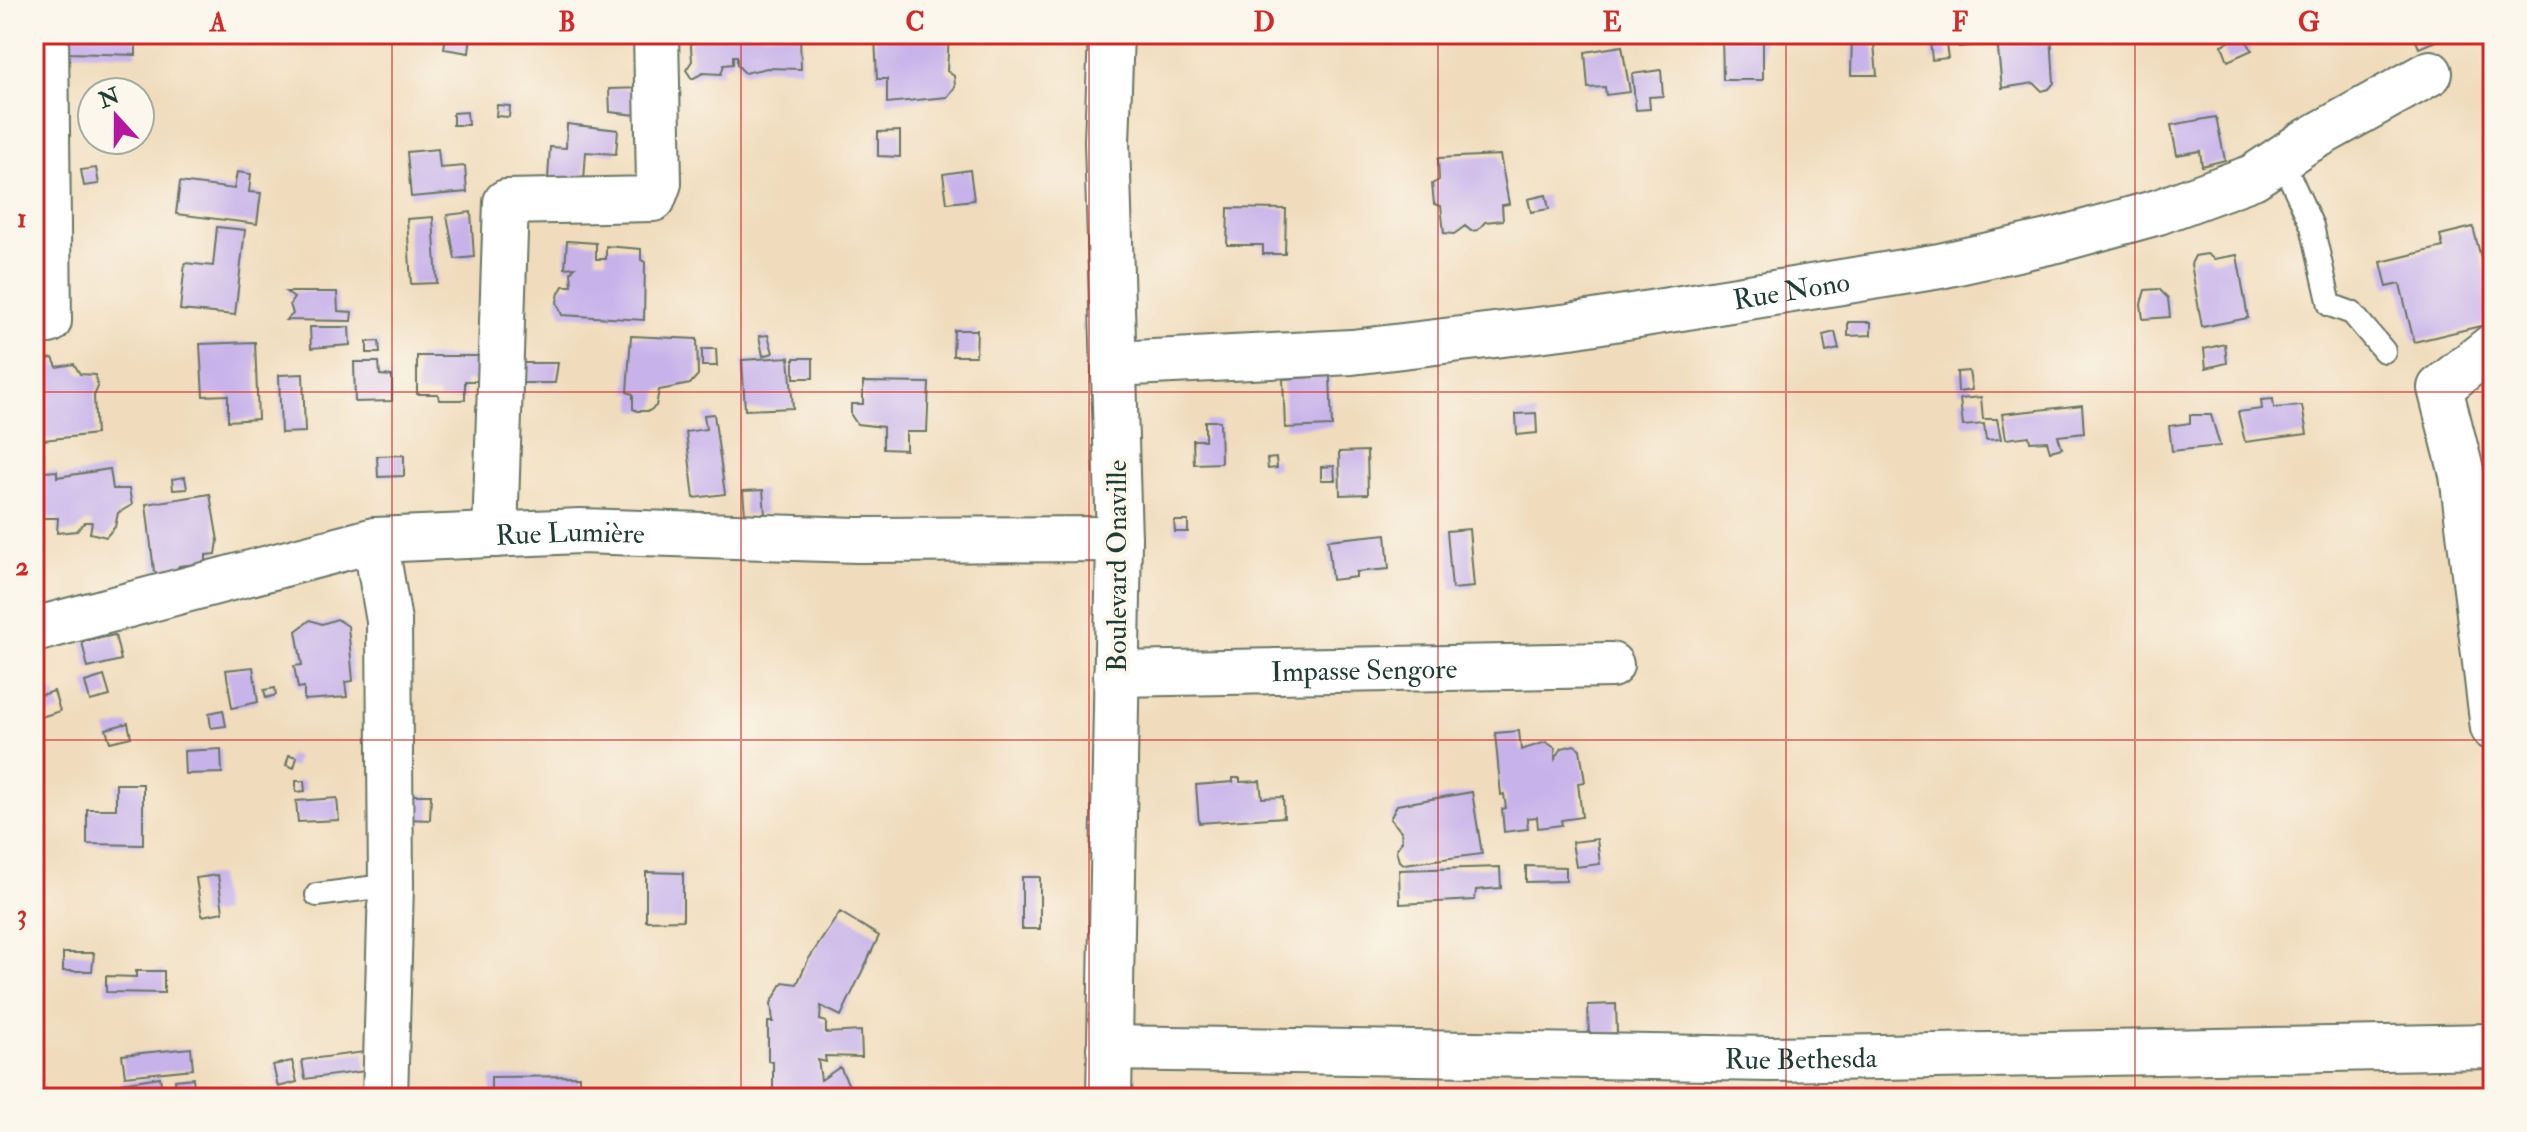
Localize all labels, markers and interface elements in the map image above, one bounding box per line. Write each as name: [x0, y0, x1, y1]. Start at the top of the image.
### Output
text: A: [209, 7, 227, 39]
text: B: [558, 7, 576, 39]
text: C: [905, 7, 925, 39]
text: D: [1253, 7, 1275, 39]
text: E: [1603, 7, 1622, 39]
text: F: [1952, 7, 1969, 39]
text: G: [2298, 7, 2320, 39]
north arrow: [76, 76, 156, 156]
text: N: [94, 82, 124, 115]
text: 1: [17, 203, 27, 235]
street label: Rue Nono: [1731, 265, 1852, 318]
street label: Boulevard Onaville: [1100, 460, 1135, 672]
street label: Rue Lumière: [495, 515, 646, 554]
text: 2: [15, 551, 29, 583]
street label: Impasse Sengore: [1270, 652, 1458, 690]
text: 3: [17, 899, 27, 931]
street label: Rue Bethesda: [1724, 1041, 1878, 1078]

